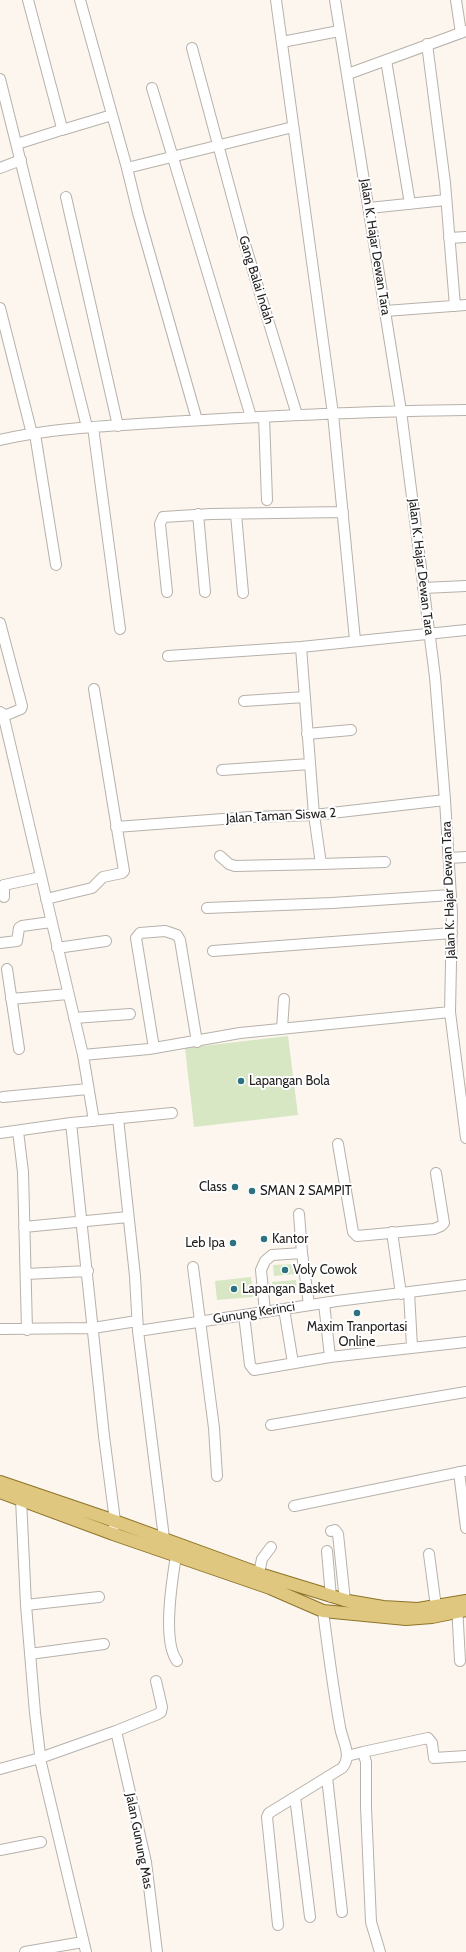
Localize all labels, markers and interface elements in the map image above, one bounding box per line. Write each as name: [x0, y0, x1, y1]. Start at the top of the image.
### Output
street label: Jalan K. Hajar Dewan Tara: [357, 178, 393, 316]
street label: Gang Balai Indah: [235, 234, 277, 326]
street label: Jalan K. Hajar Dewan Tara: [405, 498, 437, 636]
street label: Jalan Taman Siswa 2: [226, 805, 336, 827]
street label: Jalan K. Hajar Dewan Tara: [439, 821, 459, 959]
place label: Lapangan Bola: [249, 1073, 330, 1089]
marker: Lapangan Bola: [236, 1076, 246, 1086]
place label: Class: [199, 1179, 227, 1195]
marker: Class: [230, 1182, 240, 1192]
place label: SMAN 2 SAMPIT: [260, 1183, 352, 1199]
marker: SMAN 2 SAMPIT: [247, 1186, 257, 1196]
place label: Kantor: [272, 1231, 308, 1247]
marker: Kantor: [259, 1234, 269, 1244]
place label: Leb Ipa: [185, 1235, 225, 1251]
marker: Leb Ipa: [228, 1238, 238, 1248]
place label: Voly Cowok: [293, 1262, 357, 1278]
marker: Voly Cowok: [280, 1265, 290, 1275]
place label: Lapangan Basket: [242, 1281, 334, 1297]
marker: Lapangan Basket: [229, 1284, 239, 1294]
street label: Gunung Kerinci: [212, 1299, 296, 1327]
marker: Maxim Tranportasi Online: [352, 1308, 362, 1318]
place label: Maxim Tranportasi Online: [307, 1319, 407, 1350]
street label: Jalan Gunung Mas: [122, 1792, 156, 1890]

